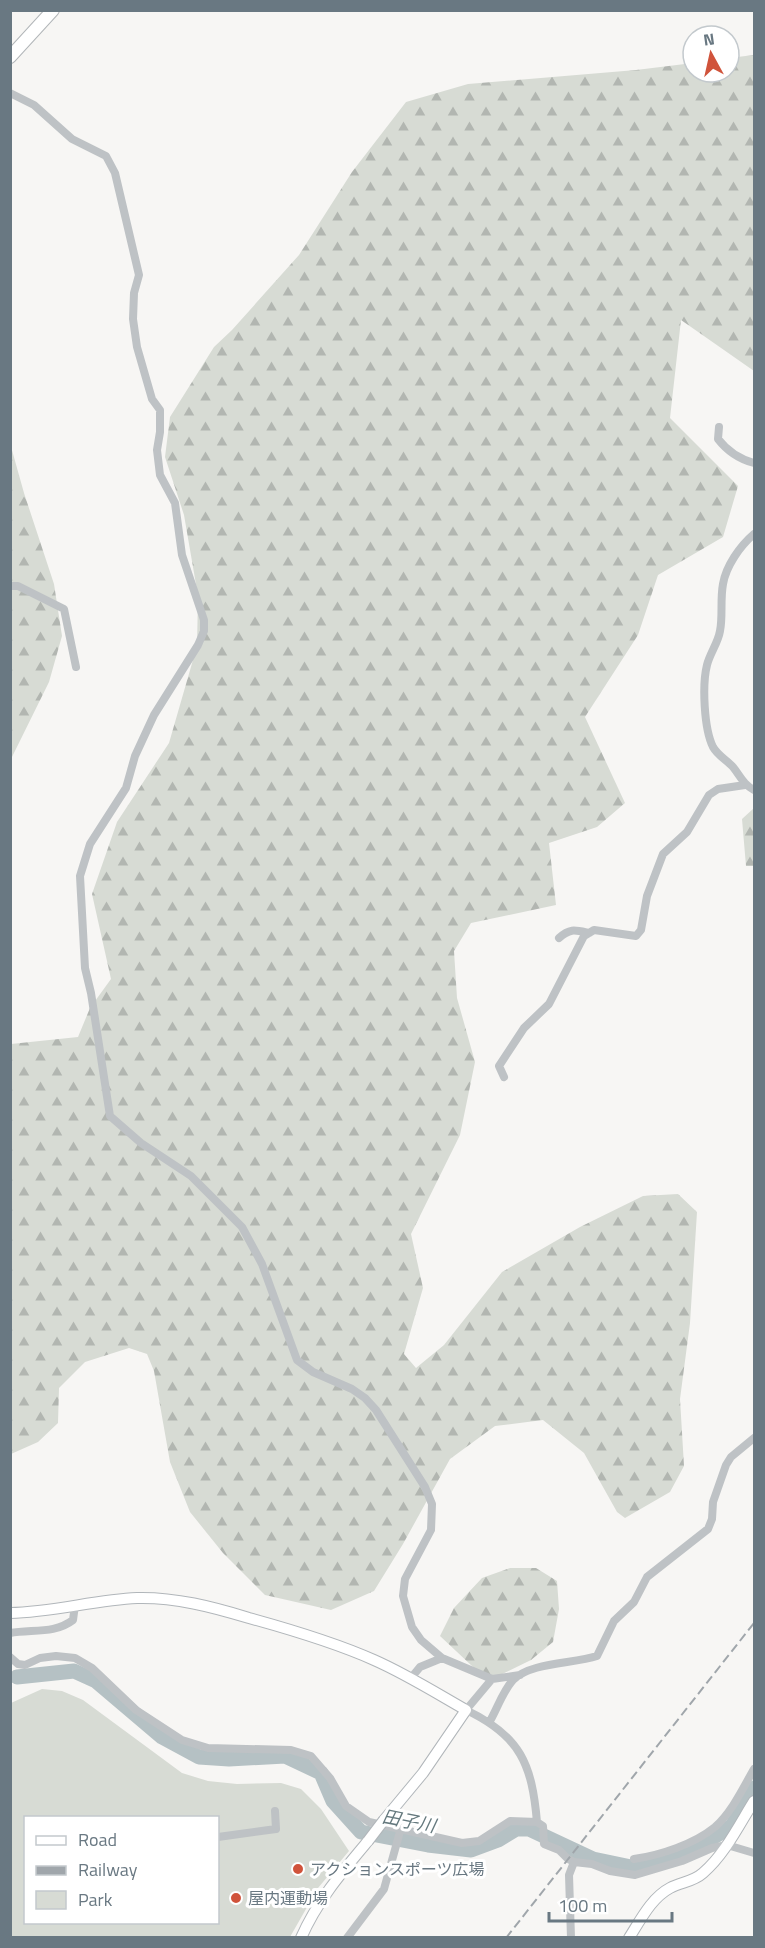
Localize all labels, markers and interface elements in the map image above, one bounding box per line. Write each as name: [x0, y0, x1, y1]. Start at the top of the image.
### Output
north arrow: [681, 24, 741, 84]
text: N: [702, 26, 716, 52]
water label: 田子川: [380, 1803, 440, 1840]
legend: [24, 1816, 219, 1924]
text: Road: [78, 1826, 117, 1853]
text: Railway: [78, 1856, 138, 1883]
place label: アクションスポーツ広場: [310, 1857, 485, 1881]
marker: アクションスポーツ広場: [291, 1862, 305, 1876]
scale bar: [549, 1885, 672, 1923]
text: Park: [78, 1886, 113, 1913]
place label: 屋内運動場: [248, 1886, 328, 1910]
marker: 屋内運動場: [229, 1891, 243, 1905]
text: 100 m: [558, 1892, 607, 1919]

